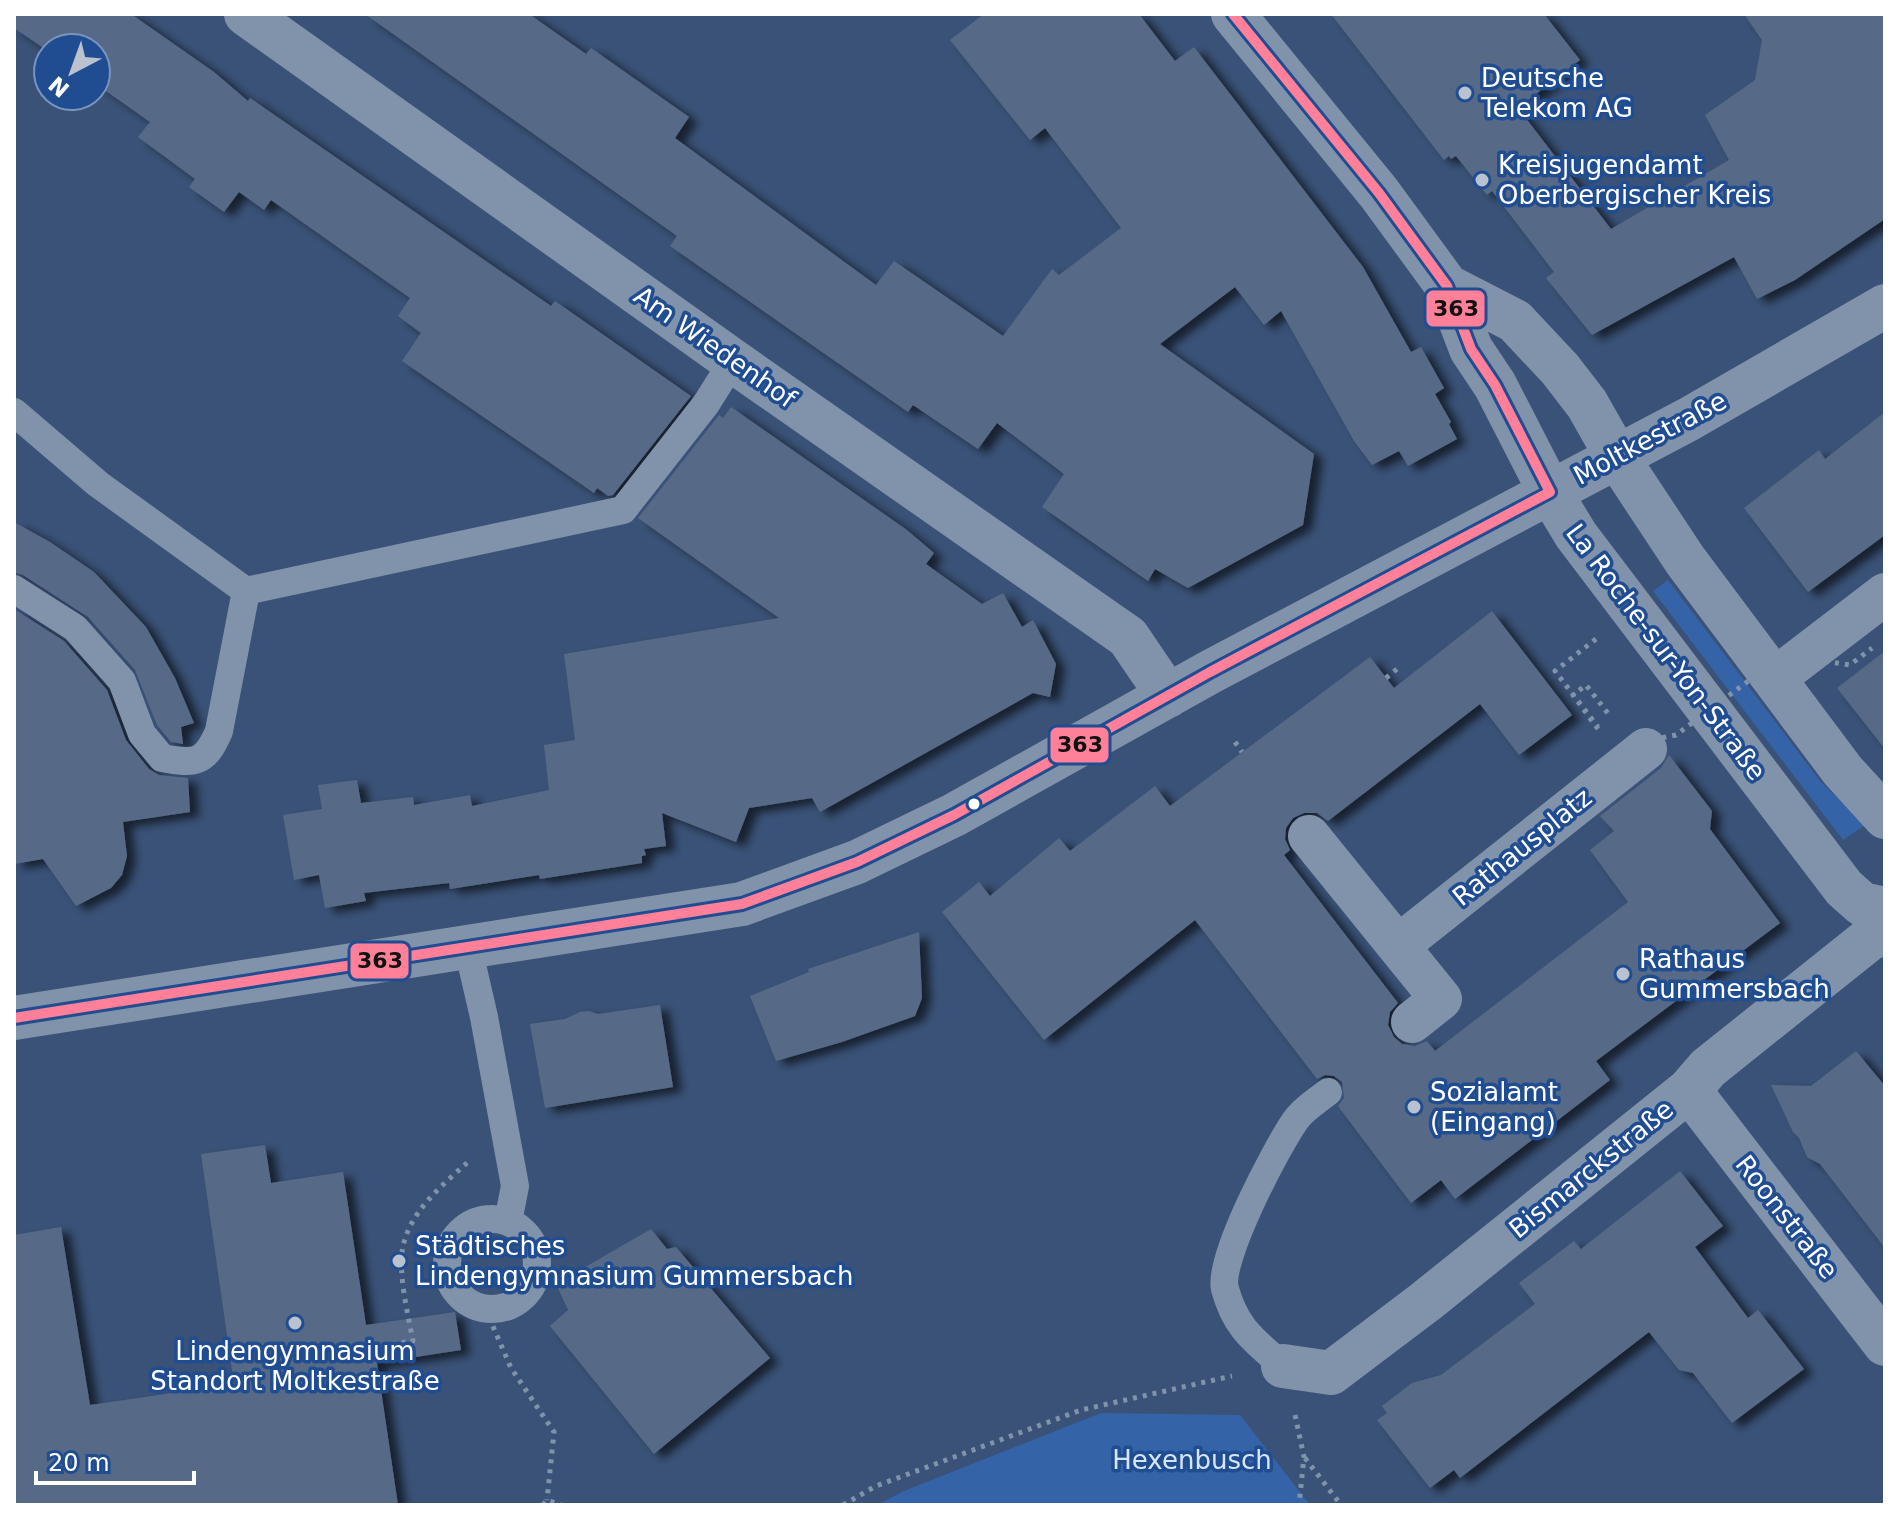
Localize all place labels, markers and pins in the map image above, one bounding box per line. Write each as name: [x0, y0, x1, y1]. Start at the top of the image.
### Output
place label: Deutsche Telekom AG: [1480, 63, 1633, 123]
marker: Deutsche Telekom AG: [1456, 84, 1474, 102]
place label: Kreisjugendamt Oberbergischer Kreis: [1498, 150, 1771, 210]
marker: Kreisjugendamt Oberbergischer Kreis: [1473, 171, 1491, 189]
unlabelled marker: [966, 796, 982, 812]
place label: Rathaus Gummersbach: [1639, 944, 1830, 1004]
marker: Rathaus Gummersbach: [1614, 965, 1632, 983]
place label: Sozialamt (Eingang): [1430, 1077, 1558, 1137]
marker: Sozialamt (Eingang): [1405, 1098, 1423, 1116]
place label: Städtisches Lindengymnasium Gummersbach: [415, 1231, 853, 1291]
marker: Städtisches Lindengymnasium Gummersbach: [390, 1252, 408, 1270]
marker: Lindengymnasium Standort Moltkestraße: [286, 1314, 304, 1332]
place label: Lindengymnasium Standort Moltkestraße: [150, 1336, 440, 1396]

